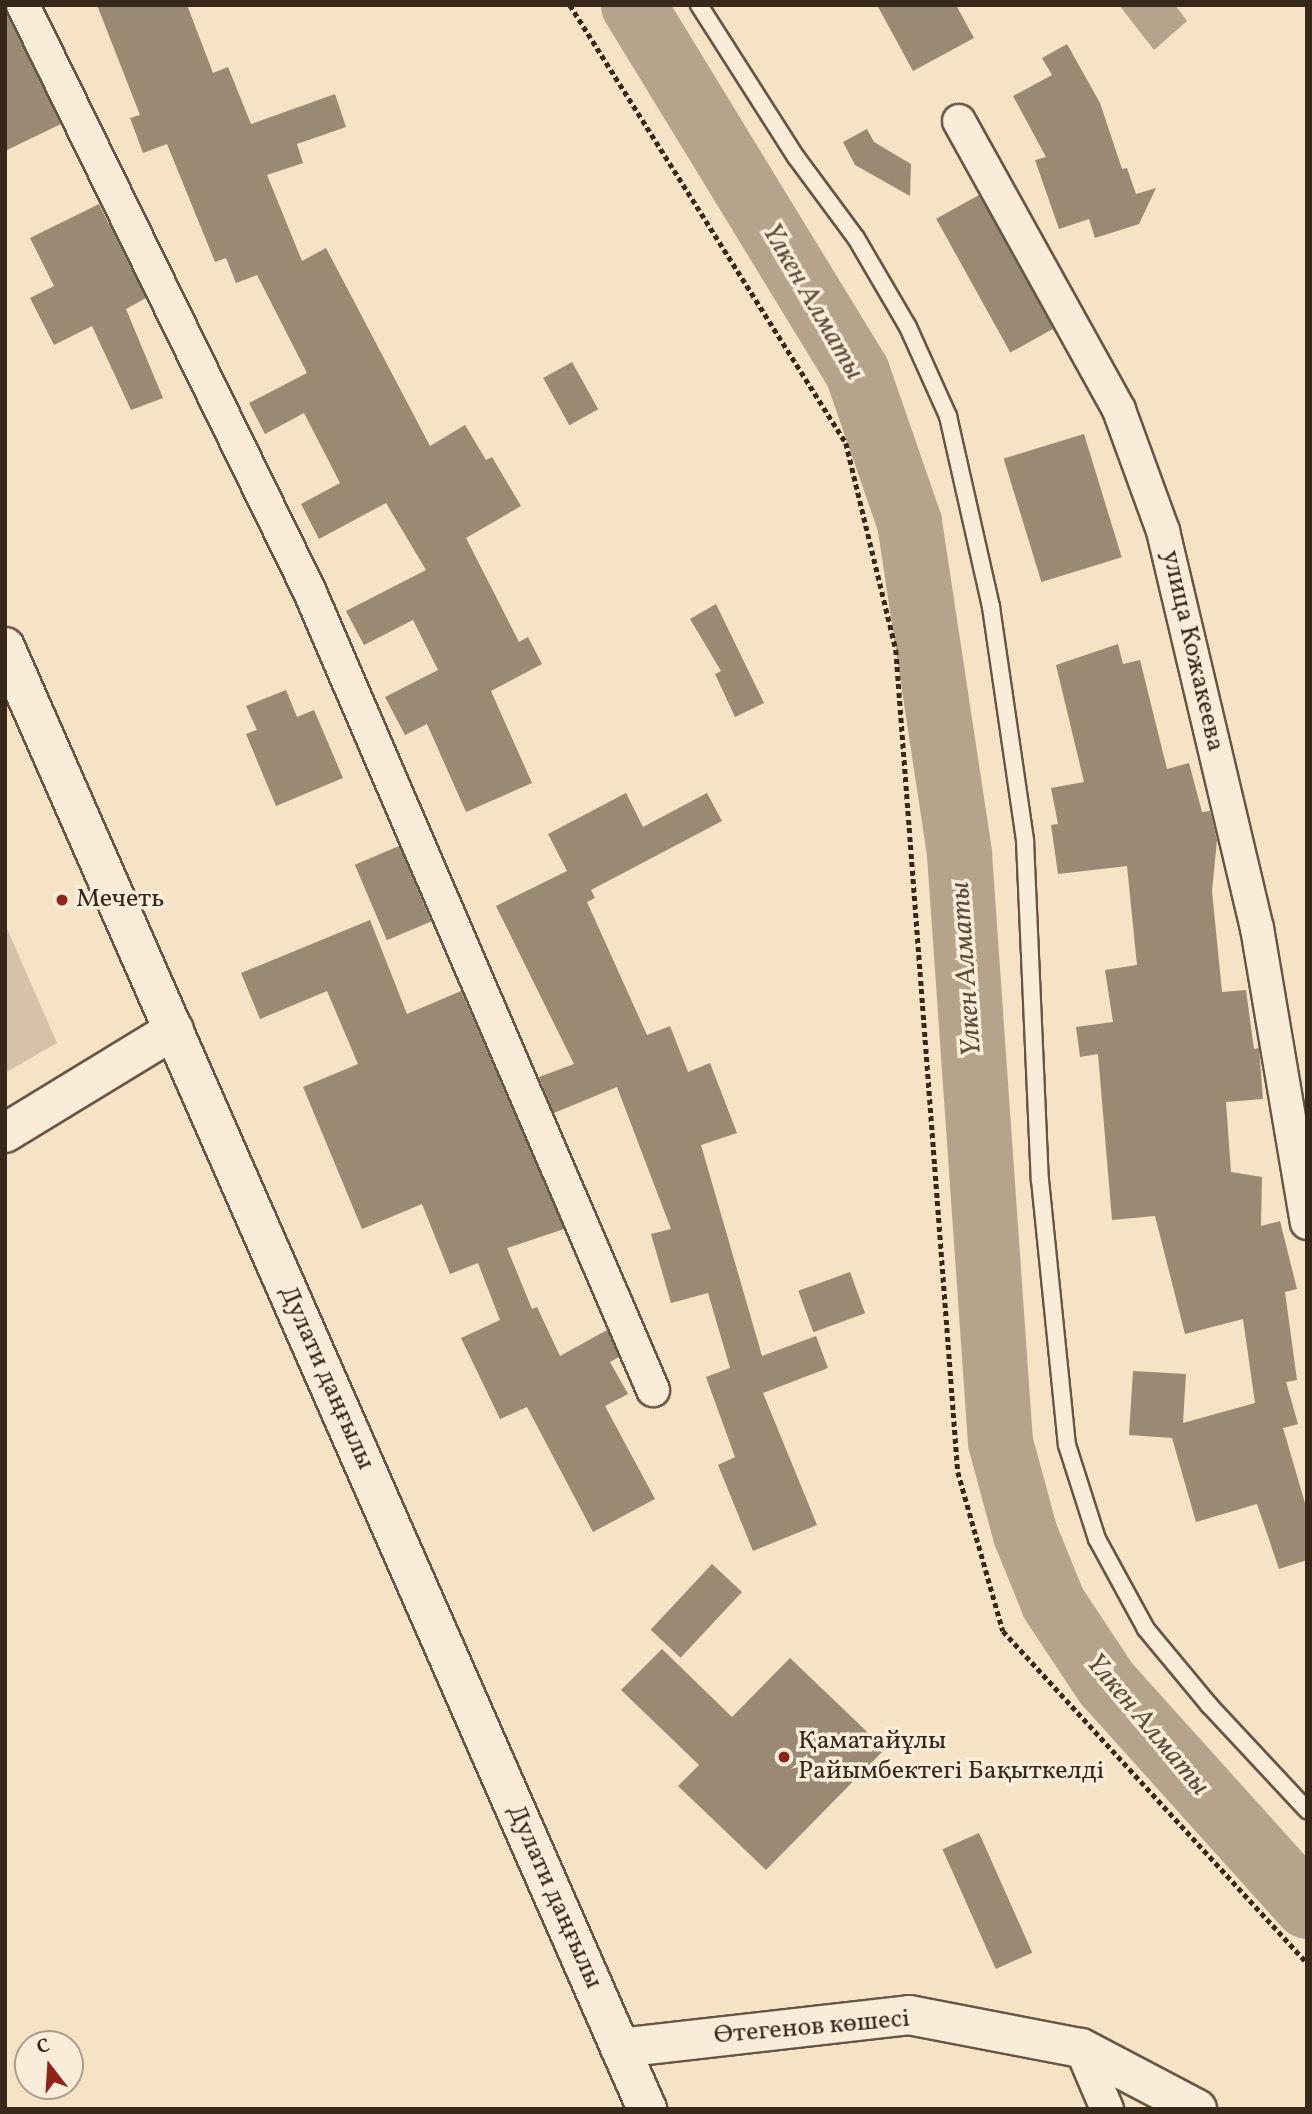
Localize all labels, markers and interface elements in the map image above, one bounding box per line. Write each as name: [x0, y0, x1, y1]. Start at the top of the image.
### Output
water label: Үлкен Алматы: [754, 218, 870, 386]
street label: улица Кожакеева: [1154, 547, 1230, 755]
water label: Үлкен Алматы: [944, 880, 990, 1058]
place label: Мечеть: [76, 884, 164, 916]
marker: Мечеть: [54, 892, 70, 908]
street label: Дулати даңғылы: [271, 1281, 381, 1475]
water label: Үлкен Алматы: [1078, 1647, 1216, 1803]
place label: Қаматайұлы Райымбектегі Бақыткелді: [798, 1726, 1104, 1788]
marker: Қаматайұлы Райымбектегі Бақыткелді: [776, 1749, 792, 1765]
street label: Дулати даңғылы: [499, 1800, 609, 1994]
street label: Өтегенов көшесі: [713, 2004, 911, 2052]
north arrow: [14, 2030, 84, 2100]
text: С: [34, 2033, 53, 2061]

